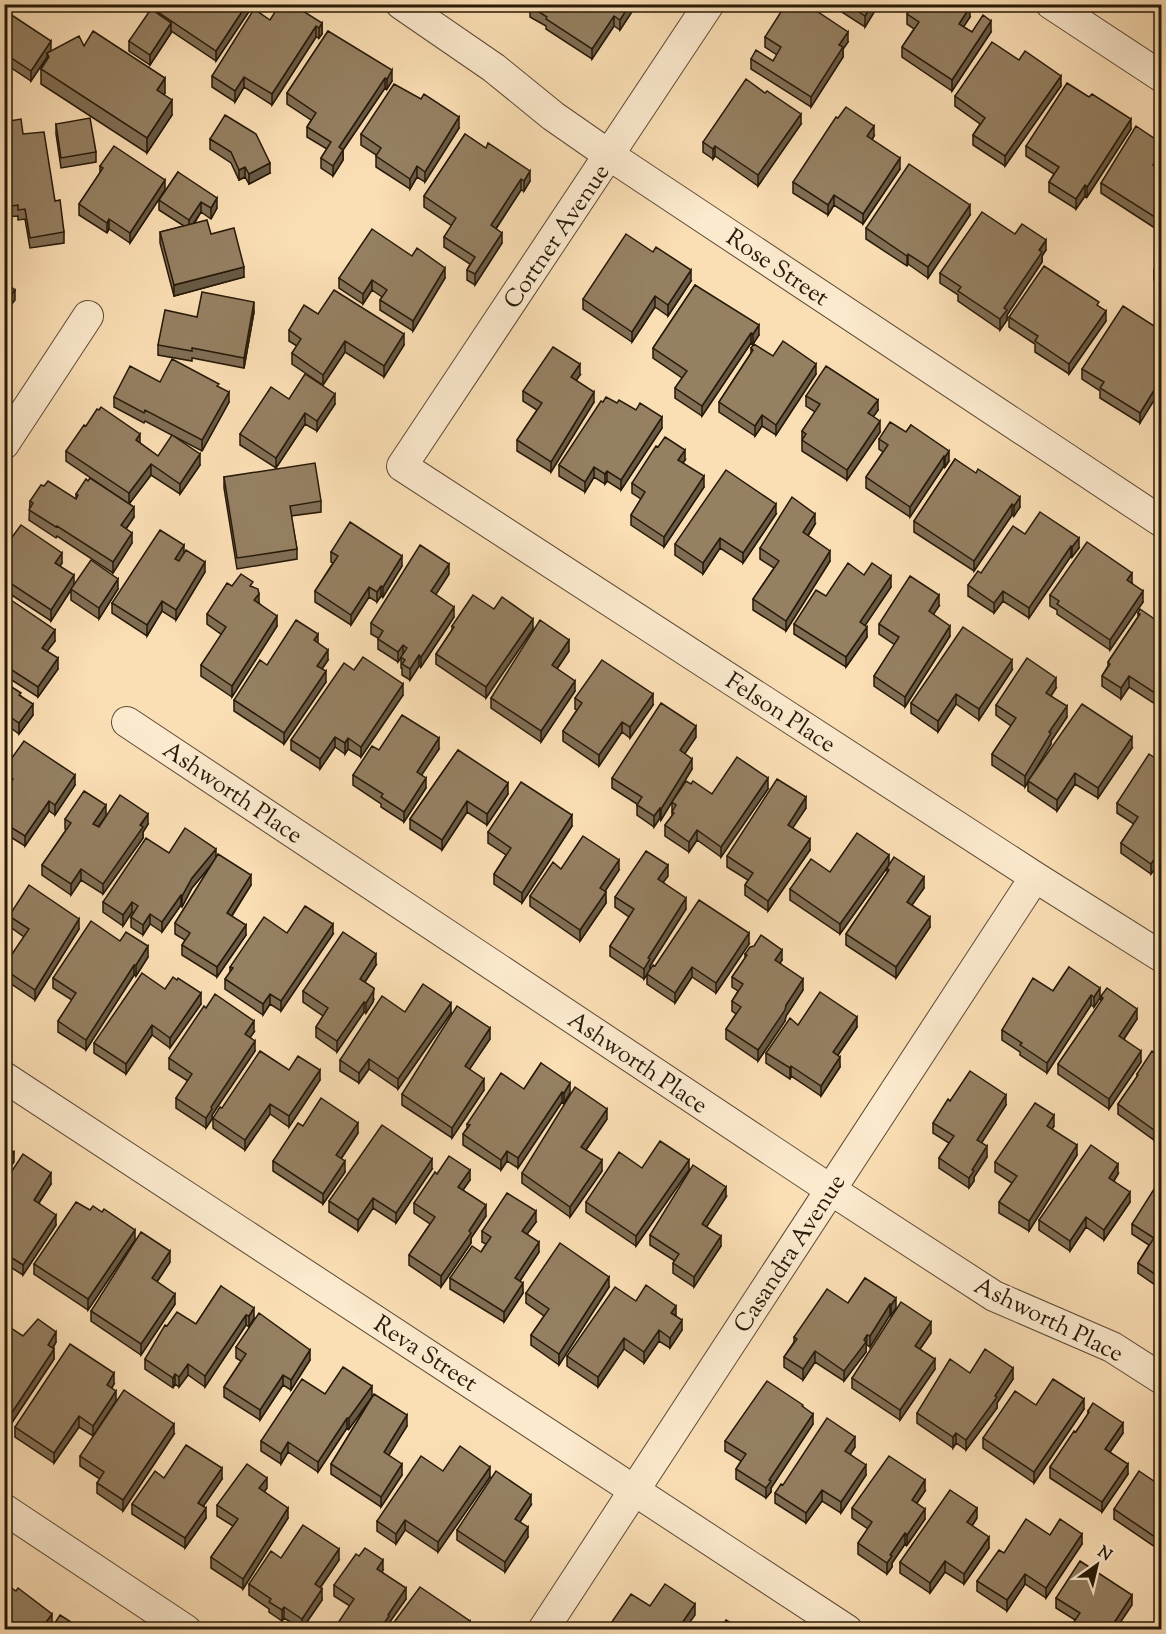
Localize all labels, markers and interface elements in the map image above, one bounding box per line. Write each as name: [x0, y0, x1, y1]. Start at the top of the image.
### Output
street label: Cortner Avenue: [496, 158, 619, 316]
street label: Rose Street: [719, 222, 835, 316]
street label: Felson Place: [718, 665, 842, 762]
street label: Ashworth Place: [155, 734, 309, 853]
street label: Ashworth Place: [560, 1004, 714, 1123]
street label: Casandra Avenue: [727, 1168, 855, 1340]
street label: Ashworth Place: [968, 1270, 1129, 1372]
street label: Reva Street: [366, 1308, 484, 1401]
north arrow: [1067, 1535, 1127, 1595]
text: N: [1092, 1542, 1116, 1568]

